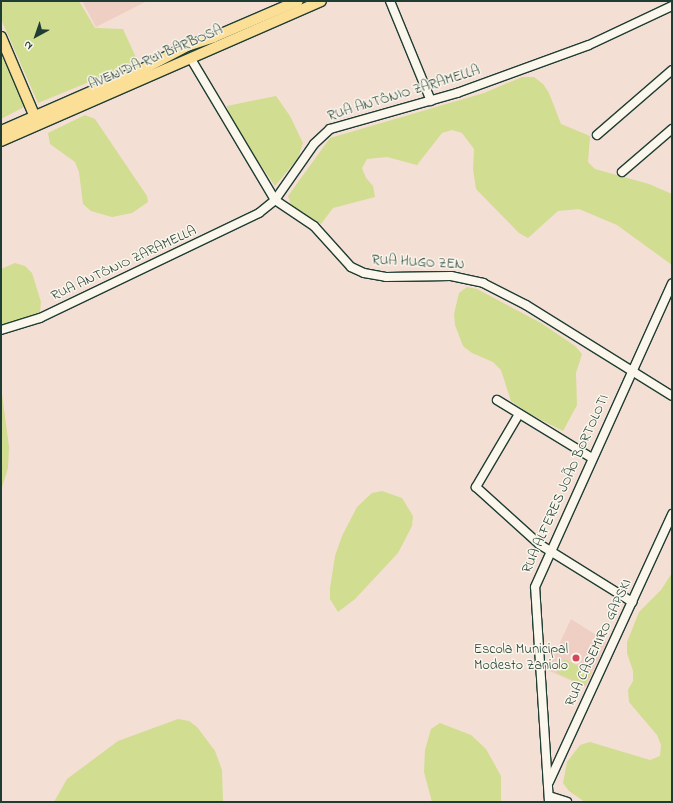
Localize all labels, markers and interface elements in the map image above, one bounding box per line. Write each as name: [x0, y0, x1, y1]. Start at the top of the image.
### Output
north arrow: [16, 16, 56, 56]
street label: AVENIDA RUI BARBOSA: [86, 22, 226, 94]
text: N: [20, 37, 36, 54]
street label: RUA ANTÔNIO ZARAMELLA: [326, 63, 482, 125]
street label: RUA ANTÔNIO ZARAMELLA: [49, 223, 199, 305]
street label: RUA HUGO ZEN: [371, 252, 465, 274]
street label: RUA ALFERES JOÃO BORTOLOTI: [519, 392, 613, 576]
street label: RUA CASEMIRO GAPSKI: [562, 577, 636, 709]
place label: Escola Municipal Modesto Zaniolo: [474, 642, 568, 674]
marker: Escola Municipal Modesto Zaniolo: [571, 653, 581, 663]

